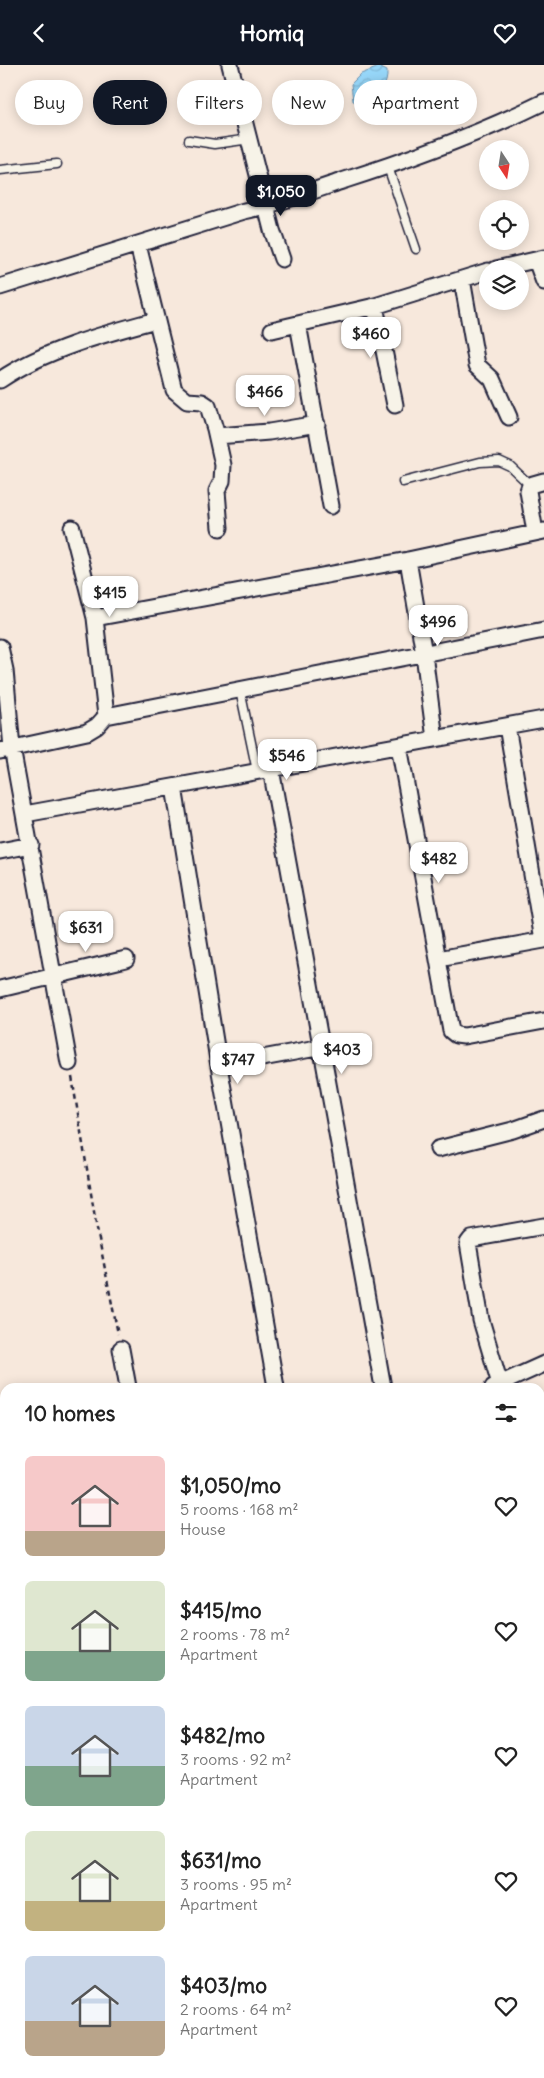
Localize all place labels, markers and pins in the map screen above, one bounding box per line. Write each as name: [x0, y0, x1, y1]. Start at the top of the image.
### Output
pin: $1,050: [240, 175, 322, 217]
pin: $460: [341, 317, 401, 359]
pin: $466: [235, 375, 295, 417]
pin: $415: [80, 575, 140, 618]
pin: $496: [408, 605, 468, 647]
pin: $546: [257, 739, 317, 781]
pin: $482: [409, 841, 469, 884]
pin: $631: [56, 911, 116, 953]
pin: $403: [312, 1033, 372, 1075]
pin: $747: [208, 1043, 268, 1085]

